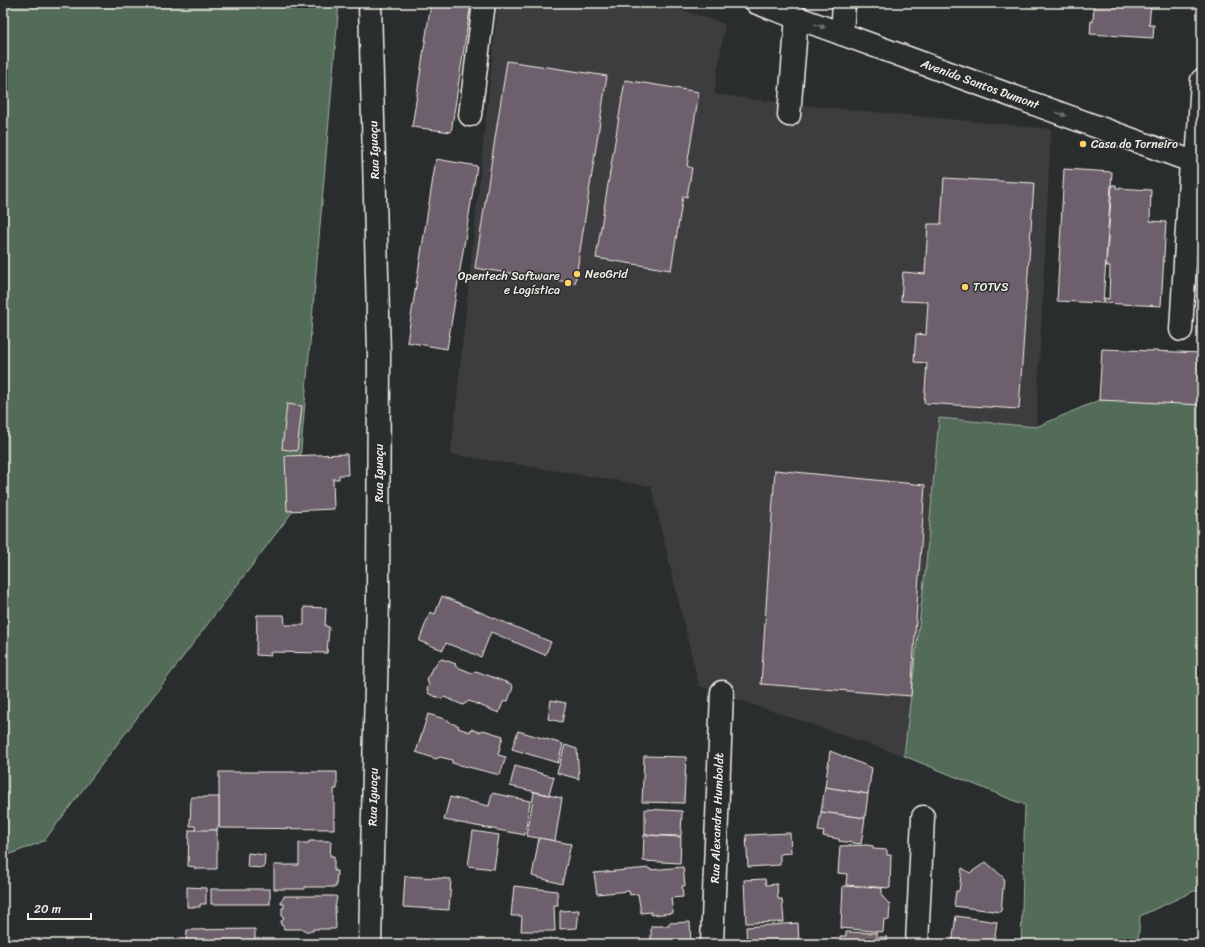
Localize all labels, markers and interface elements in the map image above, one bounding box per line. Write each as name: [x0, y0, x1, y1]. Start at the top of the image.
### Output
one-way arrow: [814, 23, 826, 29]
street label: Avenida Santos Dumont: [917, 52, 1043, 116]
one-way arrow: [1055, 111, 1067, 117]
street label: Rua Iguaçu: [362, 120, 386, 180]
place label: Casa do Torneiro: [1091, 133, 1178, 155]
marker: Casa do Torneiro: [1078, 139, 1088, 149]
place label: NeoGrid: [585, 263, 628, 285]
place label: Opentech Software e Logística: [458, 265, 560, 301]
marker: NeoGrid: [572, 269, 582, 279]
place label: TOTVS: [973, 276, 1009, 298]
marker: Opentech Software e Logística: [563, 278, 573, 288]
marker: TOTVS: [960, 282, 970, 292]
street label: Rua Iguaçu: [368, 443, 390, 502]
street label: Rua Alexandre Humboldt: [704, 752, 730, 884]
street label: Rua Iguaçu: [361, 767, 385, 826]
scale bar: [28, 895, 91, 921]
text: 20 m: [34, 898, 61, 920]

